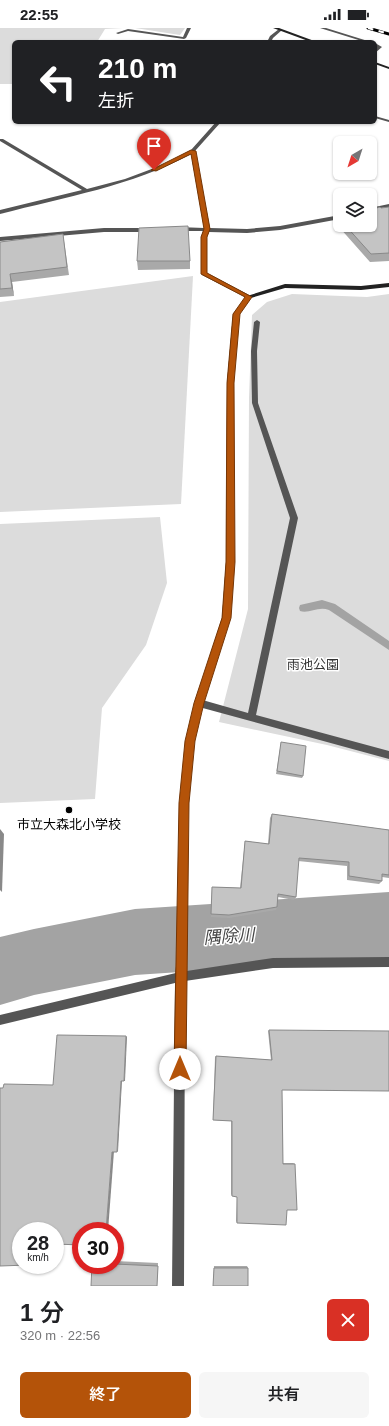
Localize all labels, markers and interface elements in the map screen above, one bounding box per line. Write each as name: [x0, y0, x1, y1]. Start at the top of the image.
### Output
text: 22:55: [20, 6, 58, 23]
text: 210 m: [98, 53, 177, 84]
icon: left: [32, 56, 84, 108]
text: 左折: [98, 91, 134, 111]
pin: [137, 129, 171, 170]
icon: arrive: [143, 135, 165, 157]
north arrow: [333, 136, 377, 180]
map controls: [333, 136, 377, 232]
button: layers: [333, 188, 377, 232]
park label: 雨池公園: [287, 657, 339, 672]
marker: 市立大森北小学校: [64, 805, 74, 815]
place label: 市立大森北小学校: [17, 817, 121, 832]
water label: 隅除川: [203, 925, 257, 948]
position arrow: [159, 1048, 201, 1090]
speed limit sign: 30: [72, 1222, 124, 1274]
text: 28: [27, 1232, 49, 1254]
text: km/h: [27, 1252, 49, 1263]
text: 1 分: [20, 1299, 64, 1326]
button: close: [327, 1299, 369, 1341]
text: 320 m · 22:56: [20, 1328, 100, 1343]
button: 終了: [20, 1372, 191, 1418]
button: 共有: [199, 1372, 369, 1418]

